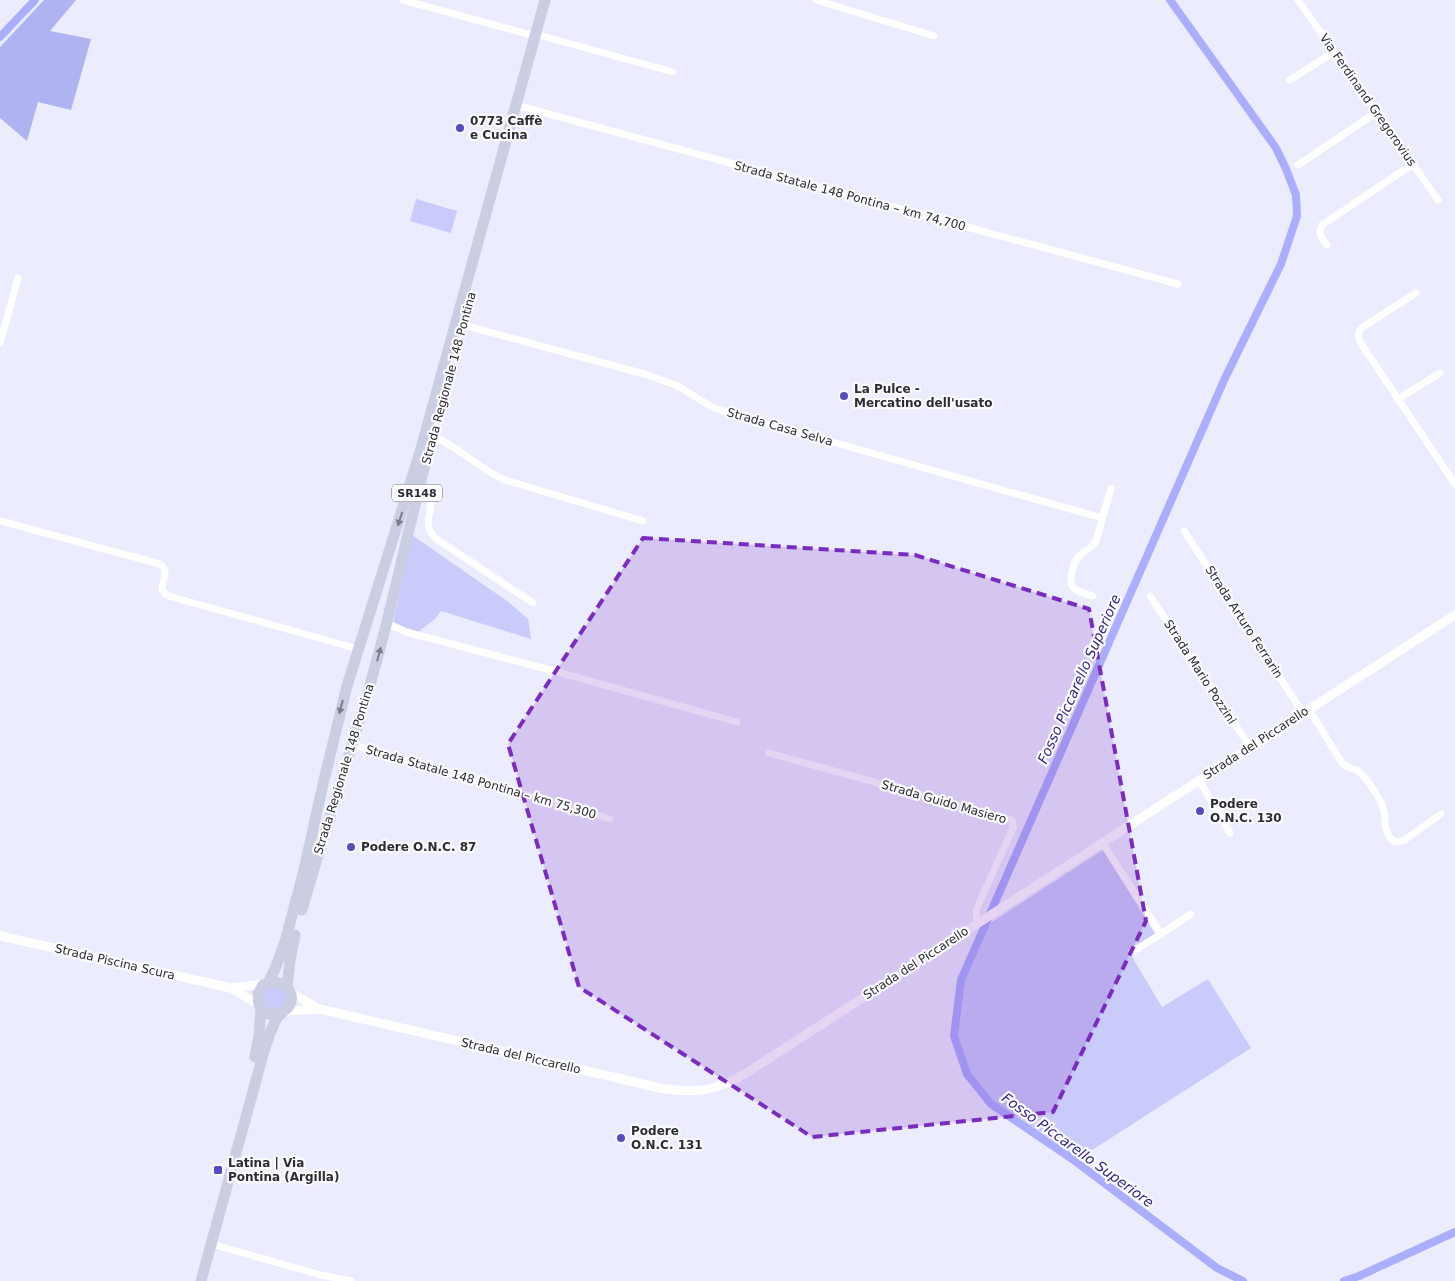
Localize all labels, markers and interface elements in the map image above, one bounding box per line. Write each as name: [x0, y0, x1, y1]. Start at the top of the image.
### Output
street label: Via Ferdinand Gregorovius: [1317, 31, 1419, 169]
place label: 0773 Caffè e Cucina: [470, 114, 542, 142]
marker: 0773 Caffè e Cucina: [454, 122, 466, 134]
street label: Strada Statale 148 Pontina – km 74,700: [733, 158, 967, 234]
street label: Strada Regionale 148 Pontina: [419, 290, 479, 466]
place label: La Pulce - Mercatino dell'usato: [854, 382, 992, 410]
marker: La Pulce - Mercatino dell'usato: [838, 390, 850, 402]
street label: Strada Casa Selva: [726, 405, 834, 449]
road number: SR148: [392, 484, 442, 502]
one-way arrow: [395, 512, 403, 527]
street label: Strada Arturo Ferrarin: [1202, 563, 1286, 681]
water label: Fosso Piccarello Superiore: [1034, 592, 1124, 766]
street label: Strada Mario Pozzini: [1161, 617, 1239, 727]
one-way arrow: [375, 647, 383, 662]
street label: Strada Regionale 148 Pontina: [311, 682, 377, 856]
one-way arrow: [337, 700, 345, 715]
street label: Strada del Piccarello: [1201, 704, 1311, 782]
street label: Strada Statale 148 Pontina – km 75,300: [364, 742, 598, 822]
street label: Strada Guido Masiero: [880, 777, 1008, 827]
place label: Podere O.N.C. 130: [1210, 797, 1282, 825]
marker: Podere O.N.C. 130: [1194, 805, 1206, 817]
place label: Podere O.N.C. 87: [361, 840, 476, 854]
marker: Podere O.N.C. 87: [345, 841, 357, 853]
street label: Strada del Piccarello: [861, 924, 971, 1002]
street label: Strada Piscina Scura: [54, 941, 176, 983]
street label: Strada del Piccarello: [460, 1035, 582, 1077]
water label: Fosso Piccarello Superiore: [999, 1090, 1157, 1210]
place label: Podere O.N.C. 131: [631, 1124, 703, 1152]
marker: Podere O.N.C. 131: [615, 1132, 627, 1144]
place label: Latina | Via Pontina (Argilla): [228, 1156, 339, 1184]
marker: Latina | Via Pontina (Argilla): [212, 1164, 224, 1176]

